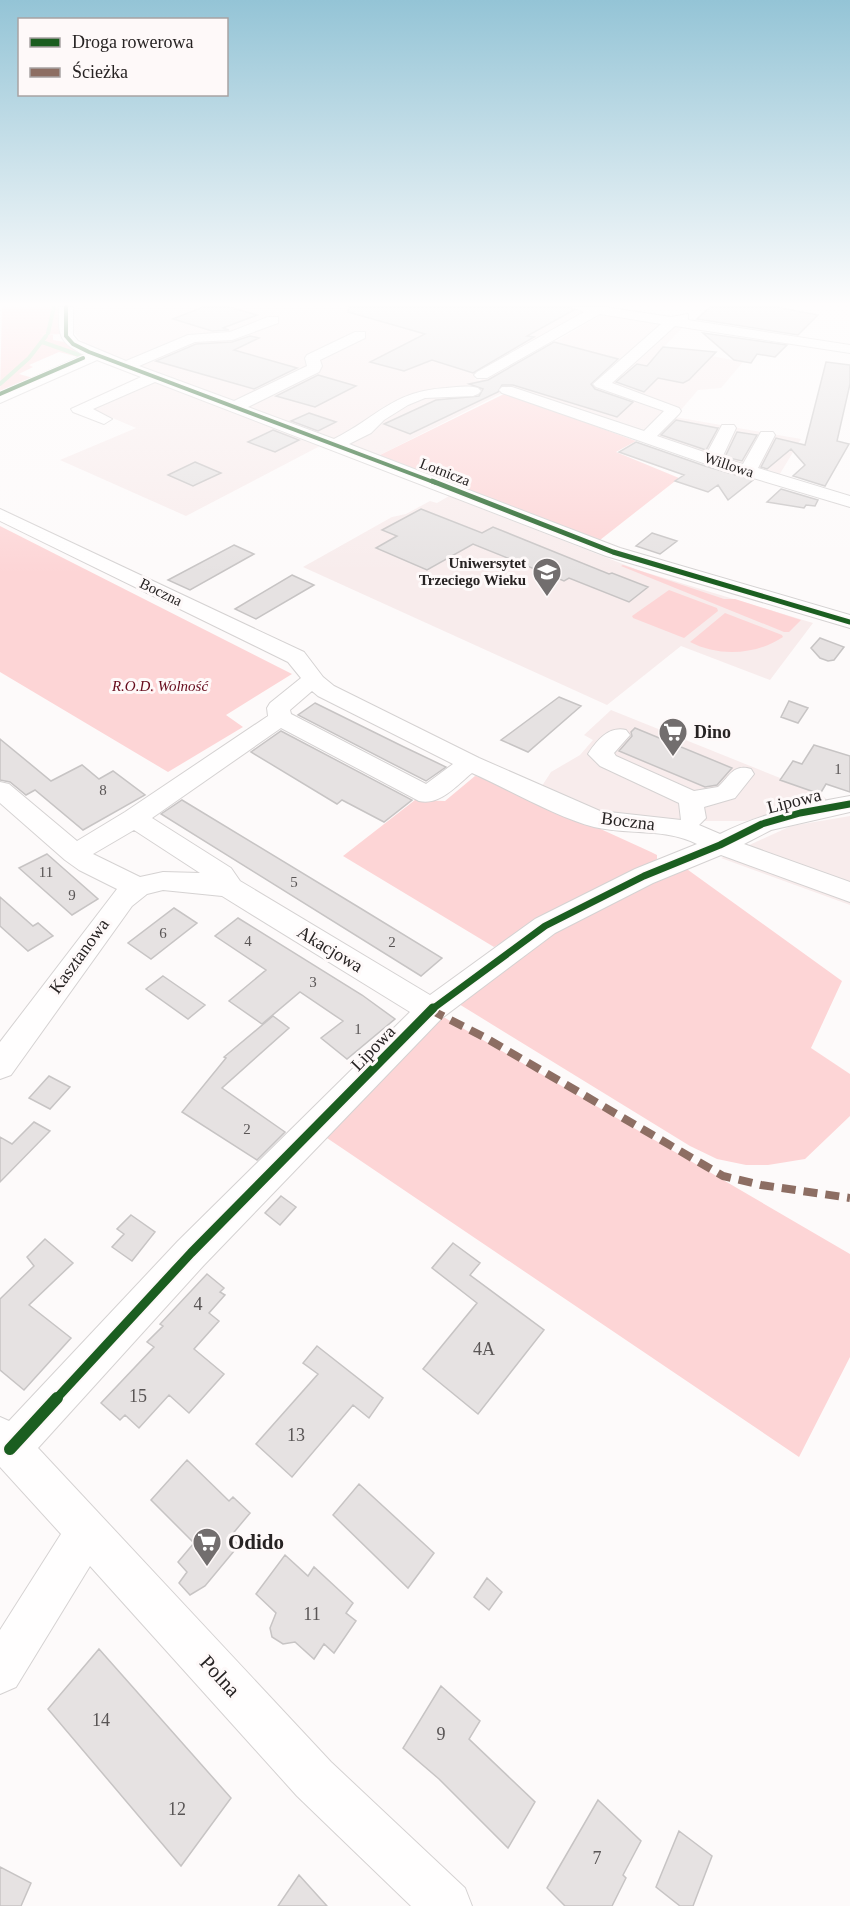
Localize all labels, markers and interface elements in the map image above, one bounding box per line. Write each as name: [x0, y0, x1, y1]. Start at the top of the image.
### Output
legend: [18, 18, 228, 96]
text: Droga rowerowa: [72, 32, 193, 52]
text: Ścieżka: [72, 61, 128, 82]
street label: Willowa: [702, 450, 756, 481]
street label: Lotnicza: [418, 455, 473, 489]
place label: Uniwersytet Trzeciego Wieku: [419, 555, 526, 588]
school or university icon: Uniwersytet Trzeciego Wieku: [531, 556, 563, 598]
street label: Boczna: [137, 575, 185, 609]
park label: R.O.D. Wolność: [111, 678, 209, 694]
supermarket icon: Dino: [657, 716, 689, 758]
place label: Dino: [694, 722, 731, 742]
house number: 1: [834, 761, 842, 777]
house number: 8: [99, 782, 107, 798]
street label: Lipowa: [765, 785, 823, 817]
street label: Boczna: [600, 808, 656, 834]
house number: 11: [39, 864, 53, 880]
house number: 5: [290, 874, 298, 890]
house number: 9: [68, 887, 76, 903]
street label: Kasztanowa: [45, 915, 113, 997]
street label: Akacjowa: [294, 922, 366, 976]
house number: 6: [159, 925, 167, 941]
house number: 4: [244, 933, 252, 949]
house number: 2: [388, 934, 396, 950]
house number: 3: [309, 974, 317, 990]
street label: Lipowa: [347, 1021, 399, 1075]
house number: 1: [354, 1021, 362, 1037]
house number: 2: [243, 1121, 251, 1137]
house number: 4: [194, 1294, 203, 1314]
house number: 4A: [473, 1339, 495, 1359]
house number: 15: [129, 1386, 147, 1406]
house number: 13: [287, 1425, 305, 1445]
supermarket icon: Odido: [191, 1526, 223, 1568]
place label: Odido: [228, 1530, 284, 1554]
house number: 11: [303, 1604, 321, 1624]
street label: Polna: [195, 1650, 246, 1702]
house number: 14: [92, 1710, 110, 1730]
house number: 9: [437, 1724, 446, 1744]
house number: 12: [168, 1799, 186, 1819]
house number: 7: [593, 1848, 602, 1868]

